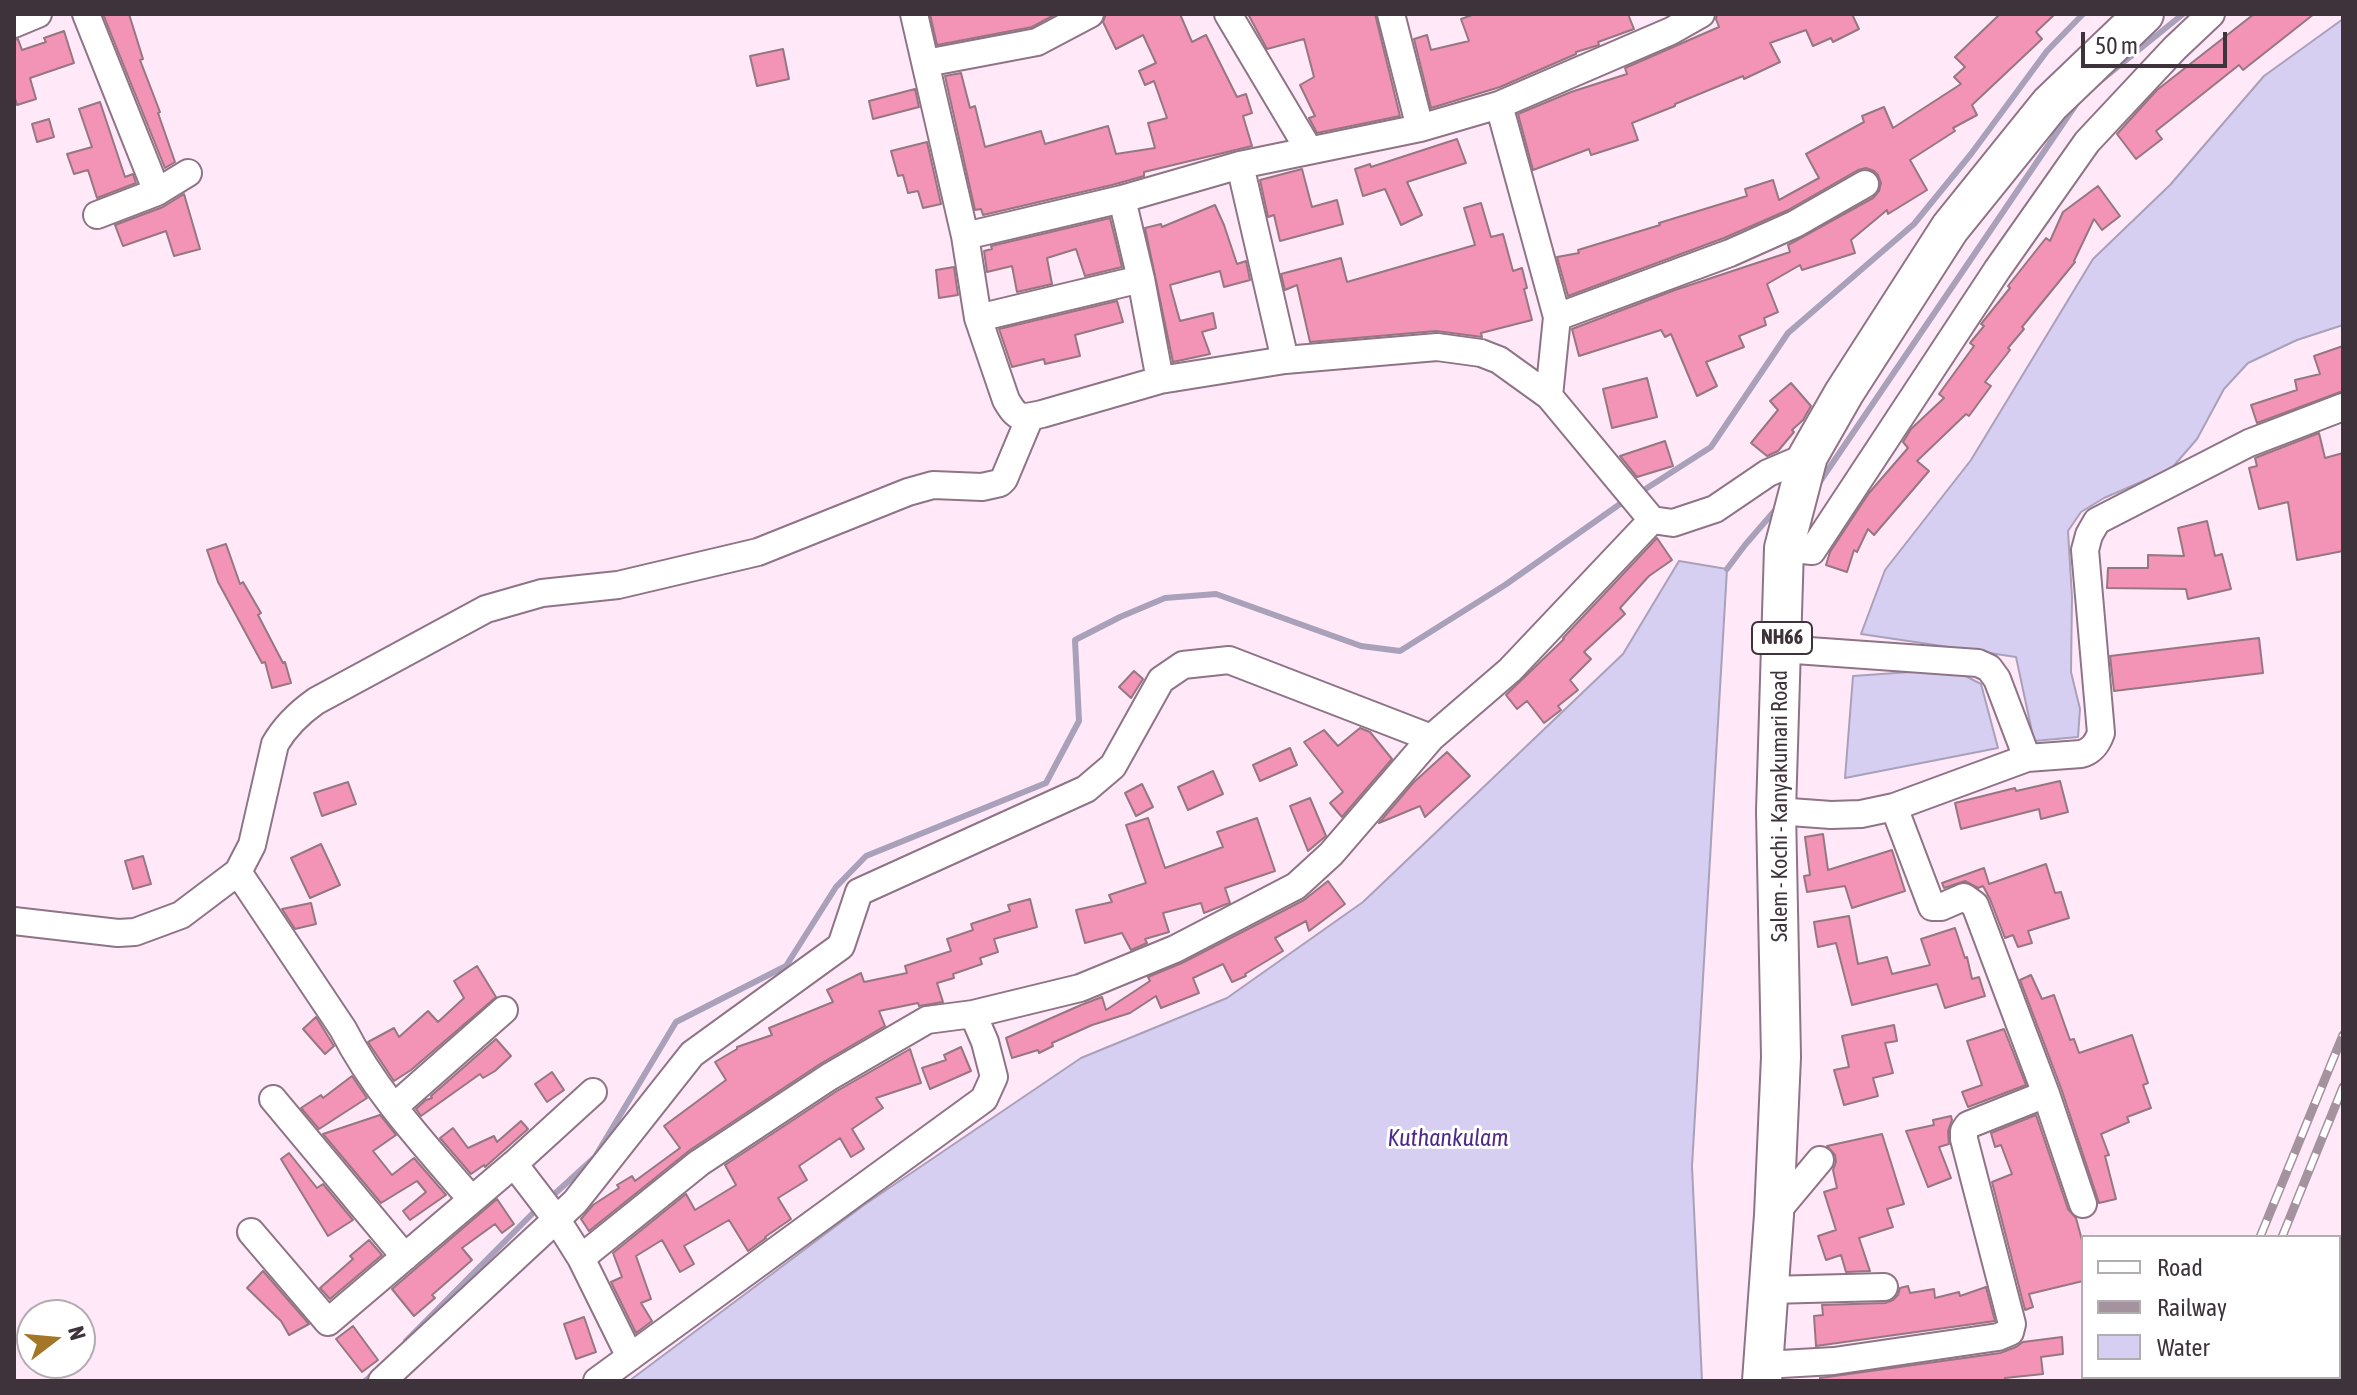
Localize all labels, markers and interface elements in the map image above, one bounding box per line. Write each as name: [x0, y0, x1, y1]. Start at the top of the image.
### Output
scale bar: [2085, 16, 2231, 66]
text: 50 m: [2095, 32, 2138, 59]
road number: NH66: [1752, 622, 1812, 654]
street label: Salem - Kochi - Kanyakumari Road: [1767, 670, 1793, 942]
water label: Kuthankulam: [1387, 1124, 1509, 1152]
legend: [2081, 1235, 2341, 1379]
text: Road: [2157, 1254, 2203, 1281]
text: Railway: [2157, 1294, 2227, 1321]
north arrow: [16, 1299, 96, 1379]
text: N: [63, 1323, 91, 1343]
text: Water: [2157, 1334, 2210, 1361]

